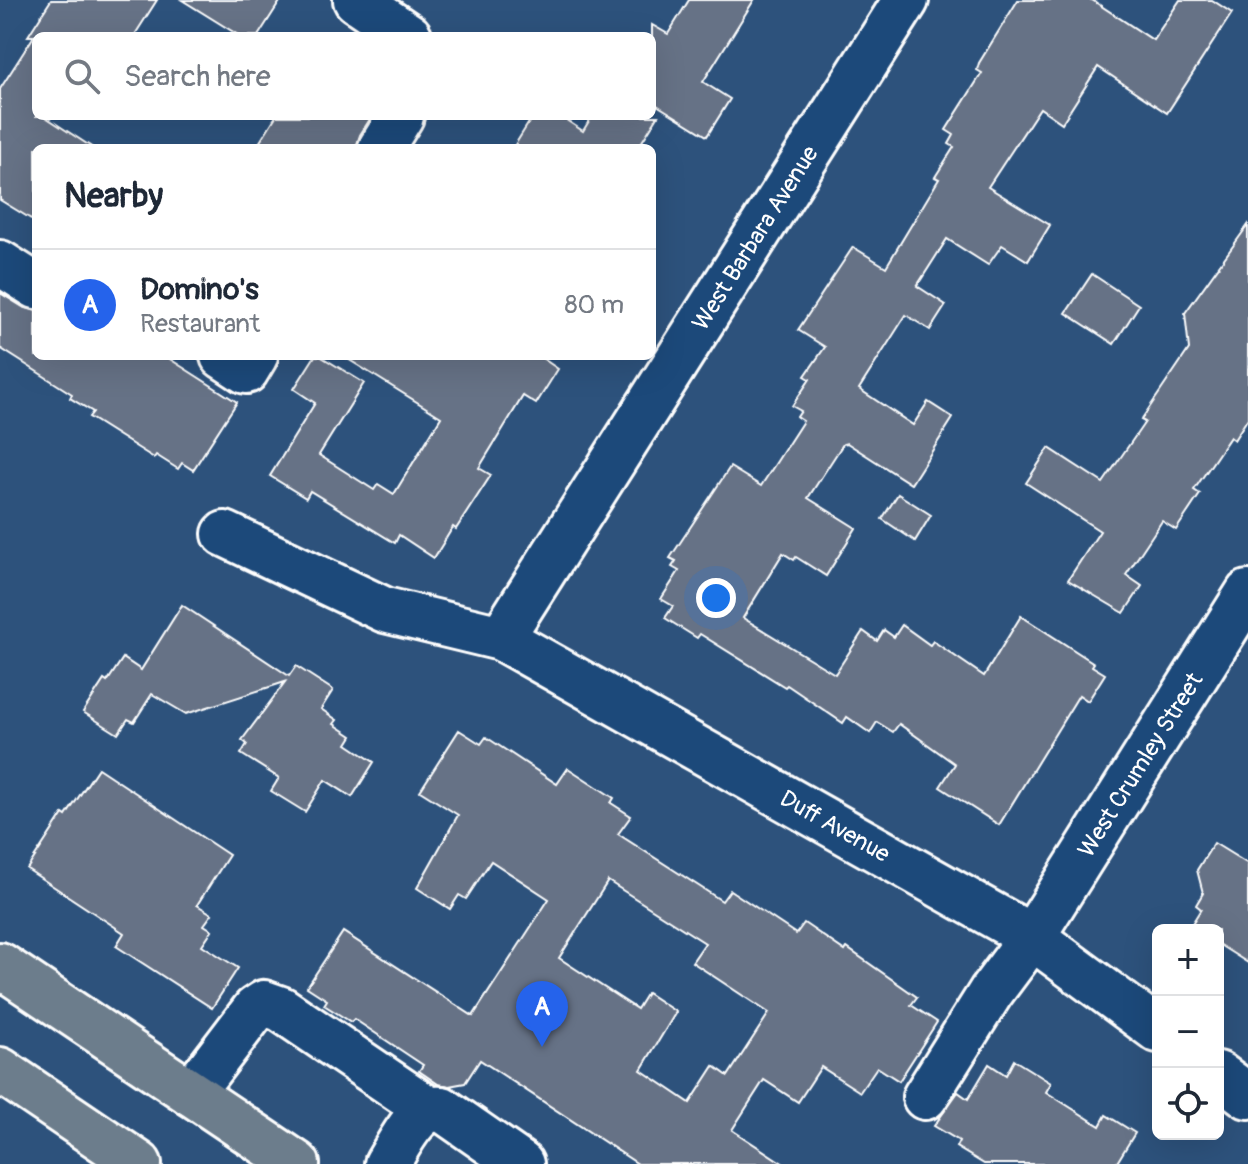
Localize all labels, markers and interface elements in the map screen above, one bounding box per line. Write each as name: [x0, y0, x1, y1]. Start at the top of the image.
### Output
search box: [32, 32, 656, 120]
icon: search: [60, 54, 104, 98]
text: Search here: [124, 58, 271, 95]
street label: West Barbara Avenue: [686, 140, 824, 336]
text: Nearby: [64, 175, 163, 218]
text: Domino's: [140, 271, 259, 308]
text: A: [82, 289, 98, 321]
text: 80 m: [564, 289, 624, 321]
text: Restaurant: [140, 308, 260, 340]
your location: [696, 578, 736, 618]
street label: West Crumley Street: [1071, 667, 1209, 862]
street label: Duff Avenue: [775, 784, 895, 869]
map controls: [1152, 924, 1224, 1140]
button: +: [1152, 924, 1224, 996]
pin: A: [516, 981, 568, 1047]
button: −: [1152, 996, 1224, 1068]
button: locate: [1152, 1068, 1224, 1140]

